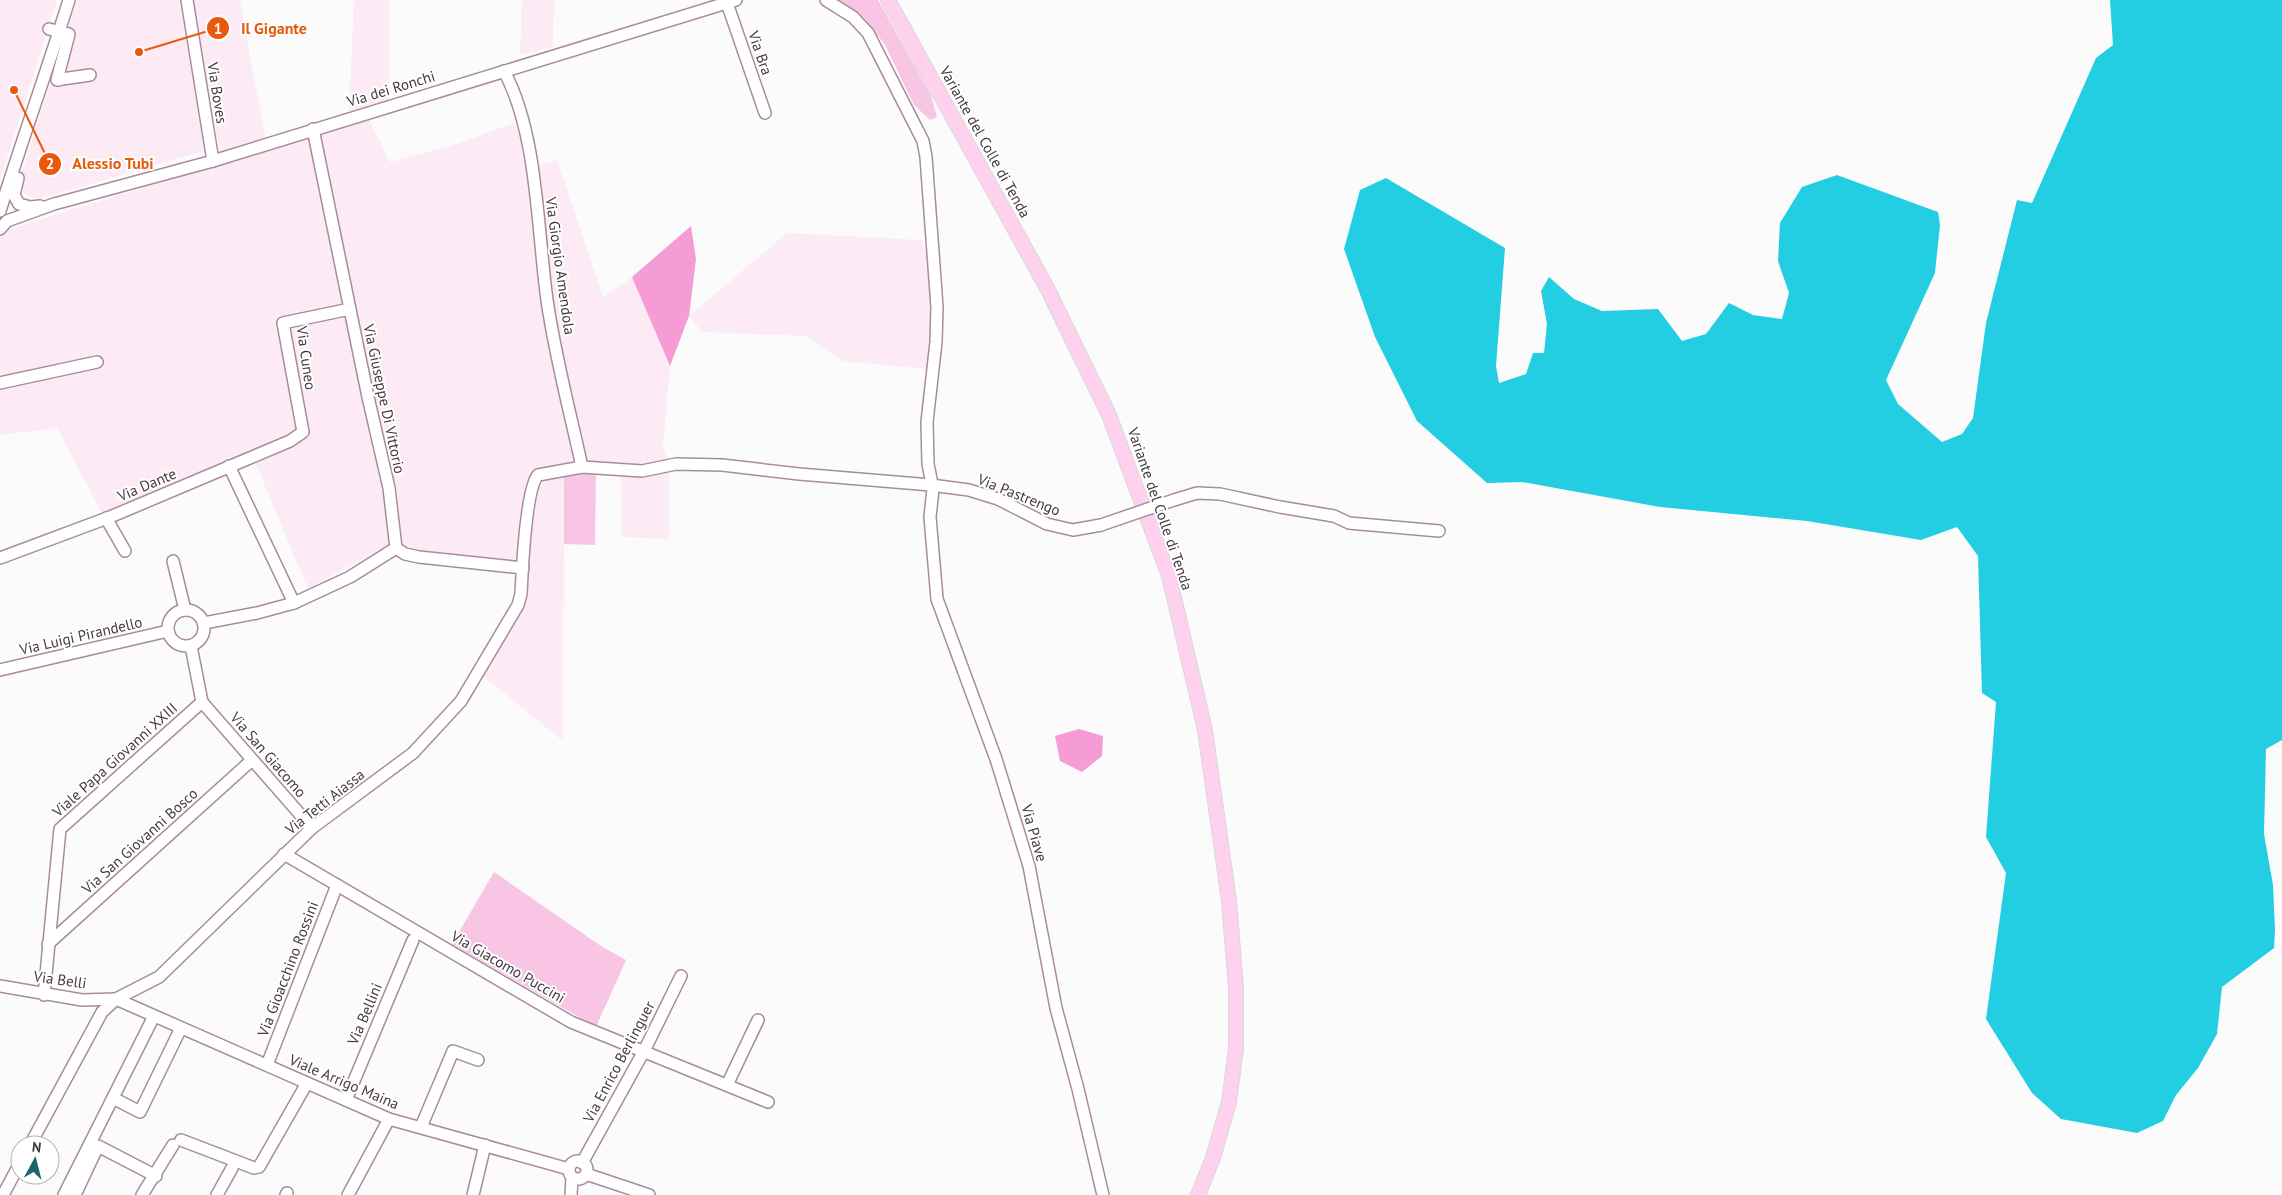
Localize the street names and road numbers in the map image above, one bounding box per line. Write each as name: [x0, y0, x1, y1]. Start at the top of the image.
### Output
street label: Via Bra: [744, 27, 777, 77]
street label: Via Boves: [203, 60, 232, 125]
street label: Variante del Colle di Tenda: [935, 62, 1035, 221]
street label: Via dei Ronchi: [344, 66, 437, 111]
street label: Via Giorgio Amendola: [541, 195, 580, 336]
street label: Via Giuseppe Di Vittorio: [359, 322, 410, 475]
street label: Via Cuneo: [292, 324, 320, 391]
street label: Variante del Colle di Tenda: [1123, 424, 1197, 593]
street label: Via Dante: [114, 464, 179, 506]
street label: Via Pastrengo: [974, 469, 1063, 520]
street label: Via Luigi Pirandello: [17, 612, 144, 659]
street label: Viale Papa Giovanni XXIII: [47, 698, 181, 821]
street label: Via San Giacomo: [225, 707, 311, 801]
street label: Via Tetti Aiassa: [280, 765, 368, 839]
street label: Via San Giovanni Bosco: [77, 784, 202, 898]
street label: Via Piave: [1017, 801, 1052, 864]
street label: Via Gioacchino Rossini: [253, 898, 322, 1040]
street label: Via Giacomo Puccini: [447, 926, 569, 1007]
street label: Via Belli: [31, 966, 88, 993]
street label: Via Bellini: [343, 980, 386, 1049]
street label: Via Enrico Berlinguer: [578, 998, 659, 1127]
street label: Viale Arrigo Maina: [285, 1049, 402, 1113]

